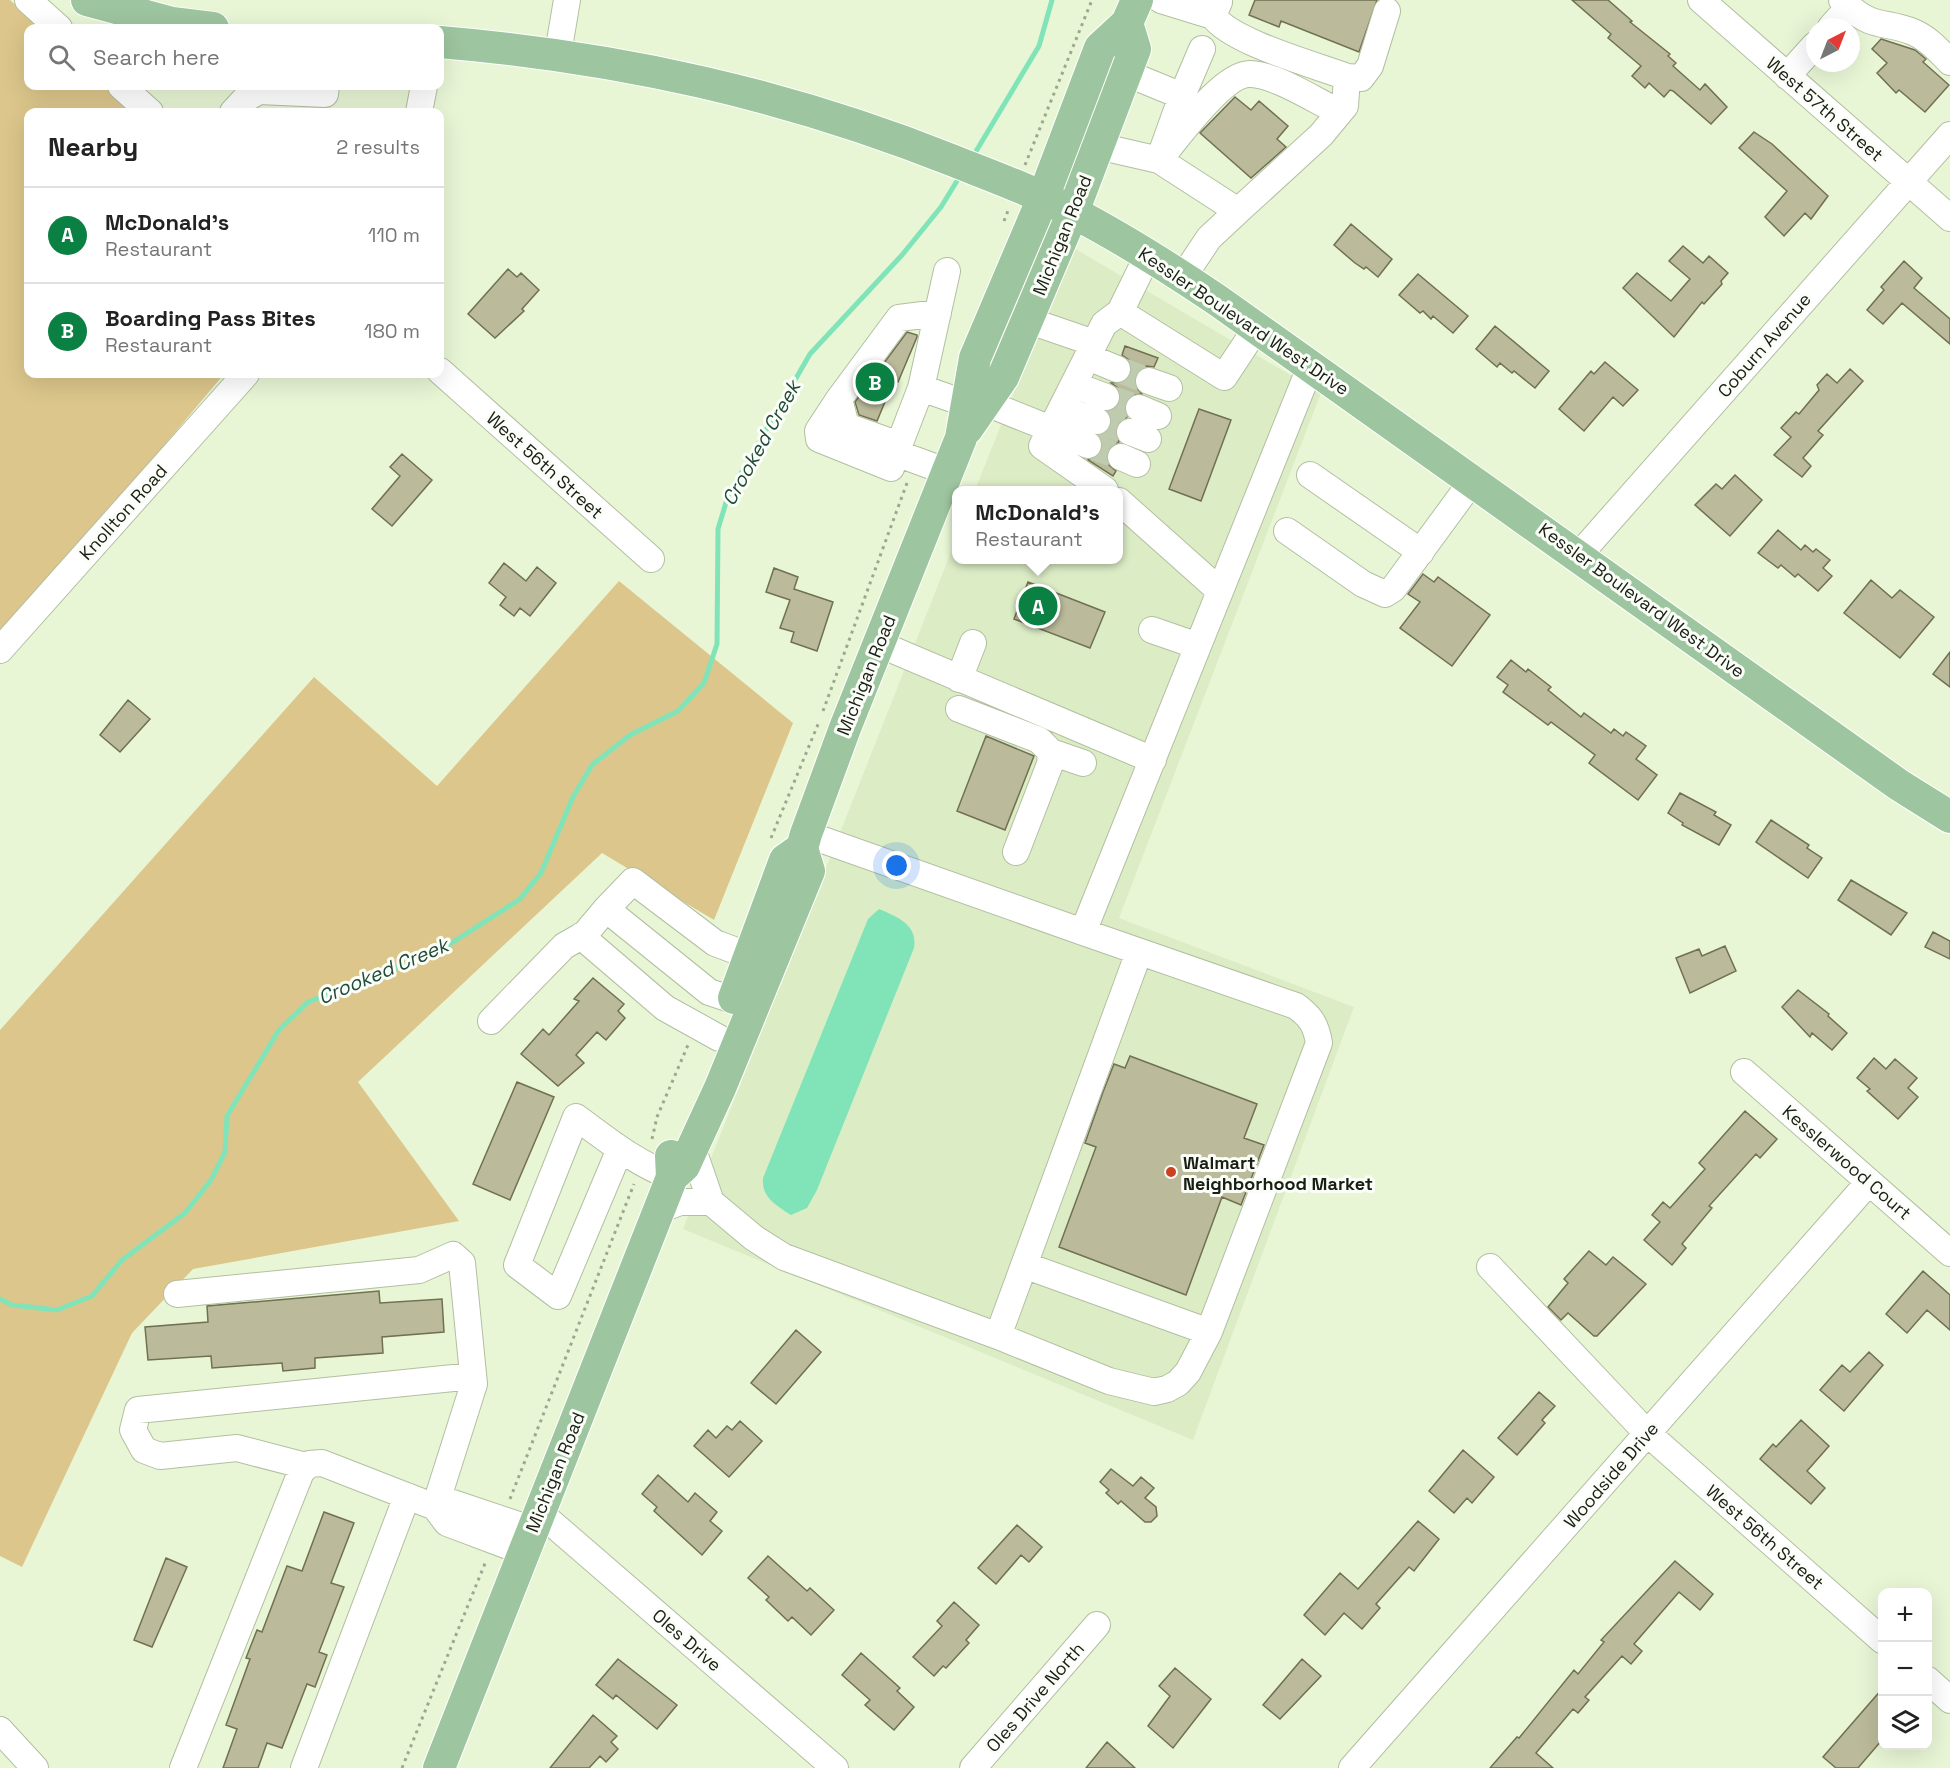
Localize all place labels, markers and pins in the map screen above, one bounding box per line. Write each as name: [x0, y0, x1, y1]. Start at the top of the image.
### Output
pin: B: [856, 360, 894, 404]
pin: A: [1018, 584, 1058, 628]
place label: Walmart Neighborhood Market: [1183, 1151, 1373, 1195]
marker: Walmart Neighborhood Market: [1164, 1165, 1178, 1179]

